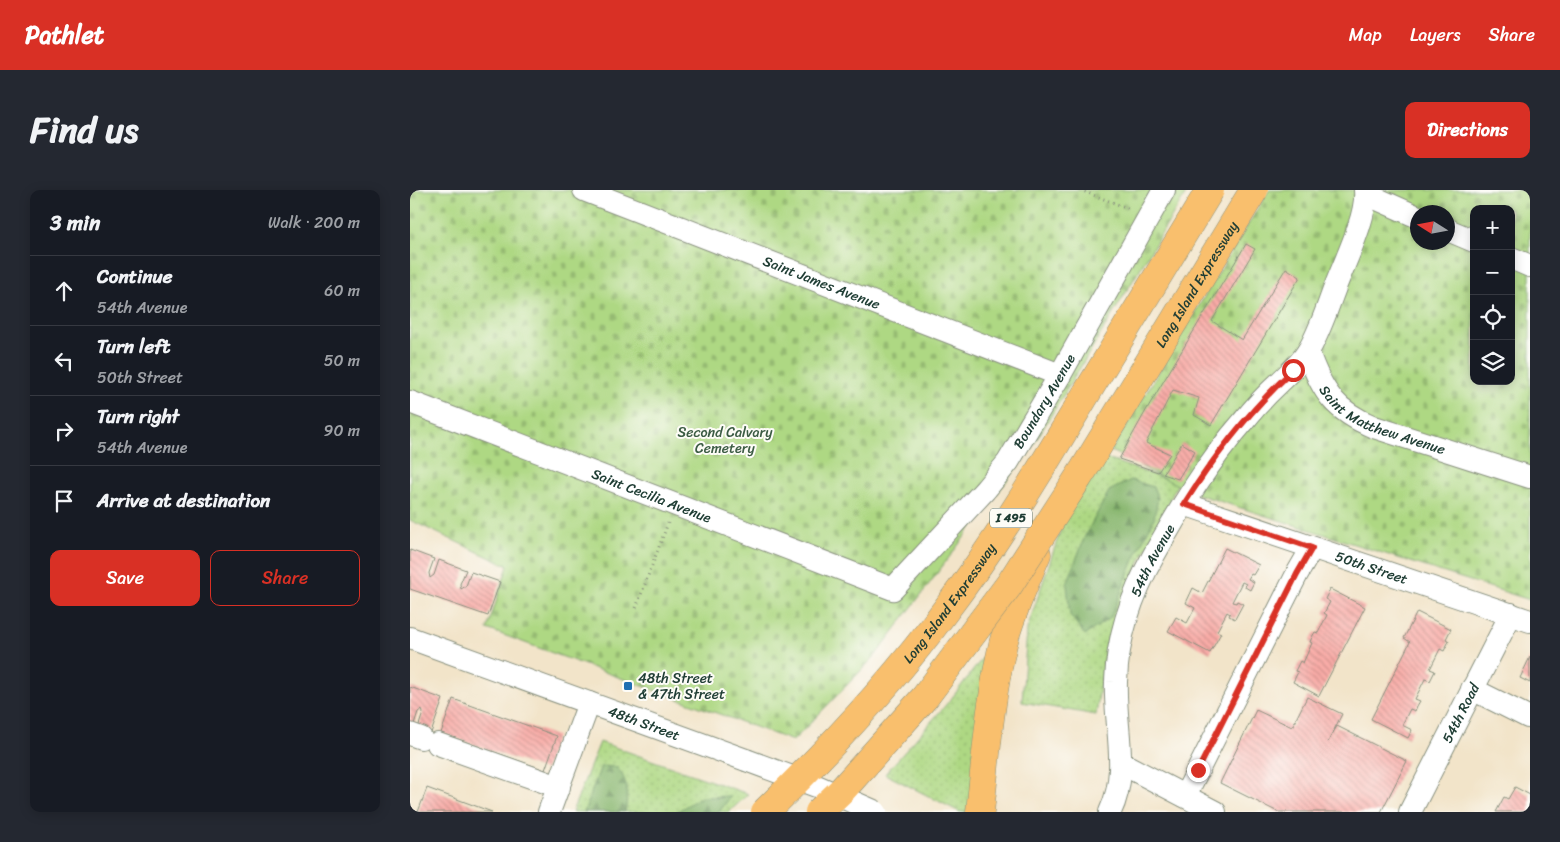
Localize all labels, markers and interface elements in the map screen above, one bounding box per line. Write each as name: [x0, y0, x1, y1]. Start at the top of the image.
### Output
text: Pathlet: [25, 14, 104, 56]
text: Map: [1349, 19, 1382, 51]
text: Layers: [1410, 19, 1461, 51]
text: Share: [1489, 19, 1535, 51]
text: Find us: [30, 99, 138, 161]
button: Directions: [1405, 102, 1530, 158]
text: 3 min: [50, 204, 100, 242]
north arrow: [1410, 205, 1455, 250]
map controls: [1470, 205, 1515, 385]
button: +: [1470, 205, 1515, 250]
text: Walk · 200 m: [268, 208, 360, 237]
street label: Long Island Expressway: [1148, 215, 1245, 353]
street label: Saint James Avenue: [759, 248, 884, 316]
button: −: [1470, 250, 1515, 295]
text: Continue: [97, 260, 173, 293]
text: 60 m: [324, 276, 360, 305]
icon: ahead: [50, 277, 78, 305]
text: 54th Avenue: [97, 293, 187, 322]
button: locate: [1470, 295, 1515, 340]
text: Turn left: [97, 330, 170, 363]
button: layers: [1470, 340, 1515, 385]
text: 50 m: [324, 346, 360, 375]
icon: left: [50, 347, 78, 375]
street label: Boundary Avenue: [1006, 349, 1082, 454]
route start: [1282, 359, 1305, 382]
text: 50th Street: [97, 363, 183, 392]
street label: Saint Matthew Avenue: [1313, 380, 1449, 462]
text: Turn right: [97, 400, 179, 433]
text: 90 m: [324, 416, 360, 445]
icon: right: [50, 417, 78, 445]
park label: Second Calvary Cemetery: [678, 420, 773, 461]
text: 54th Avenue: [97, 433, 187, 462]
street label: Saint Cecilia Avenue: [588, 461, 715, 530]
text: Arrive at destination: [97, 484, 270, 517]
icon: arrive: [50, 487, 78, 515]
road number: I 495: [990, 508, 1032, 528]
street label: 54th Avenue: [1123, 519, 1182, 600]
street label: Long Island Expressway: [896, 537, 1003, 669]
street label: 50th Street: [1332, 544, 1411, 591]
button: Save: [50, 550, 200, 606]
button: Share: [210, 550, 360, 606]
place label: 48th Street & 47th Street: [638, 666, 725, 707]
street label: 54th Road: [1435, 677, 1487, 748]
marker: 48th Street & 47th Street: [622, 680, 634, 692]
street label: 48th Street: [605, 698, 684, 748]
route end: [1187, 759, 1210, 782]

